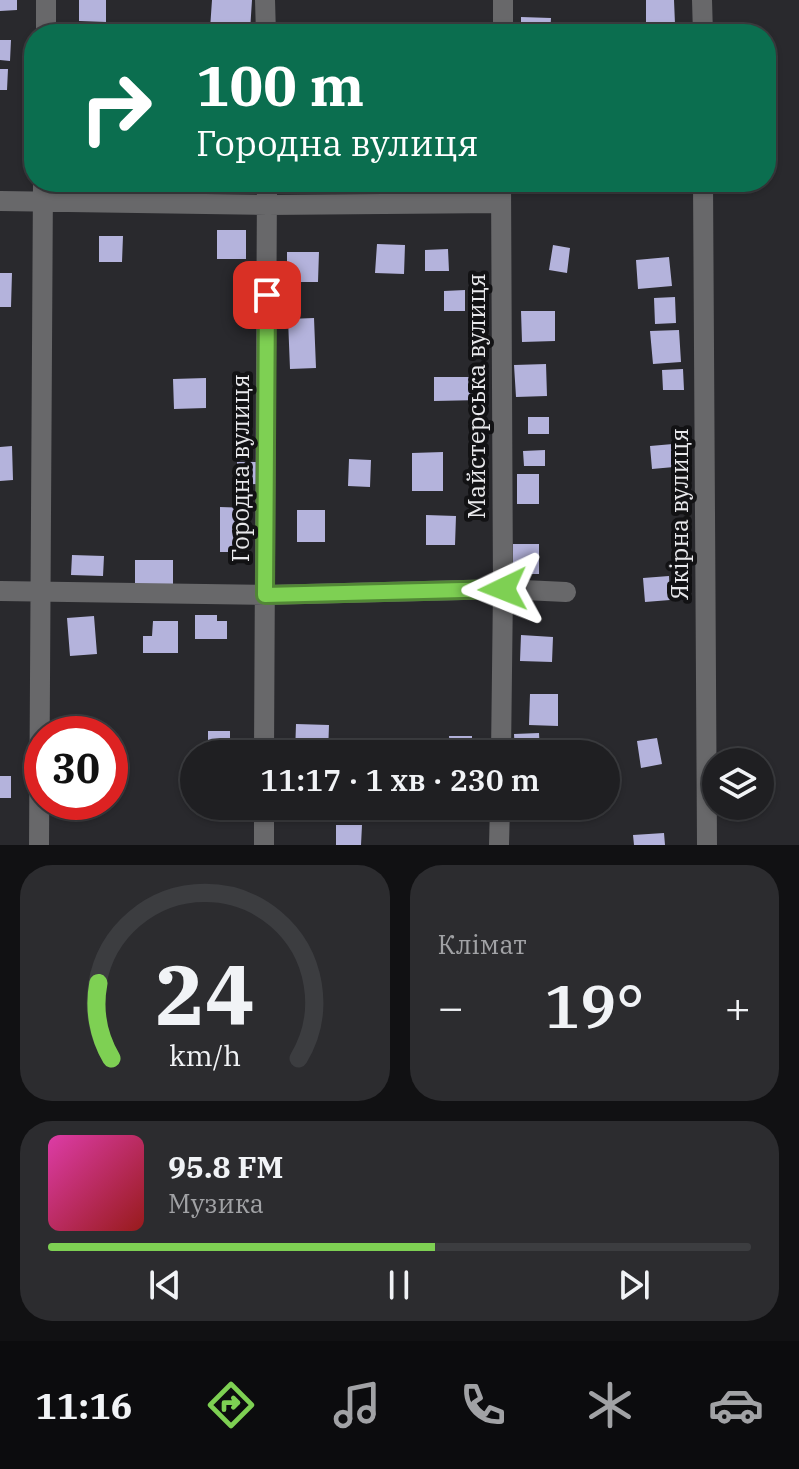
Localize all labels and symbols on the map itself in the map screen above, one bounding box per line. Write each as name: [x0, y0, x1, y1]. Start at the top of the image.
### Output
pin: [233, 261, 301, 329]
street label: Майстерська вулиця: [460, 273, 492, 519]
street label: Городна вулиця: [224, 374, 256, 562]
street label: Якірна вулиця: [663, 428, 695, 600]
position arrow: [461, 547, 545, 631]
speed limit sign: 30: [24, 716, 128, 820]

